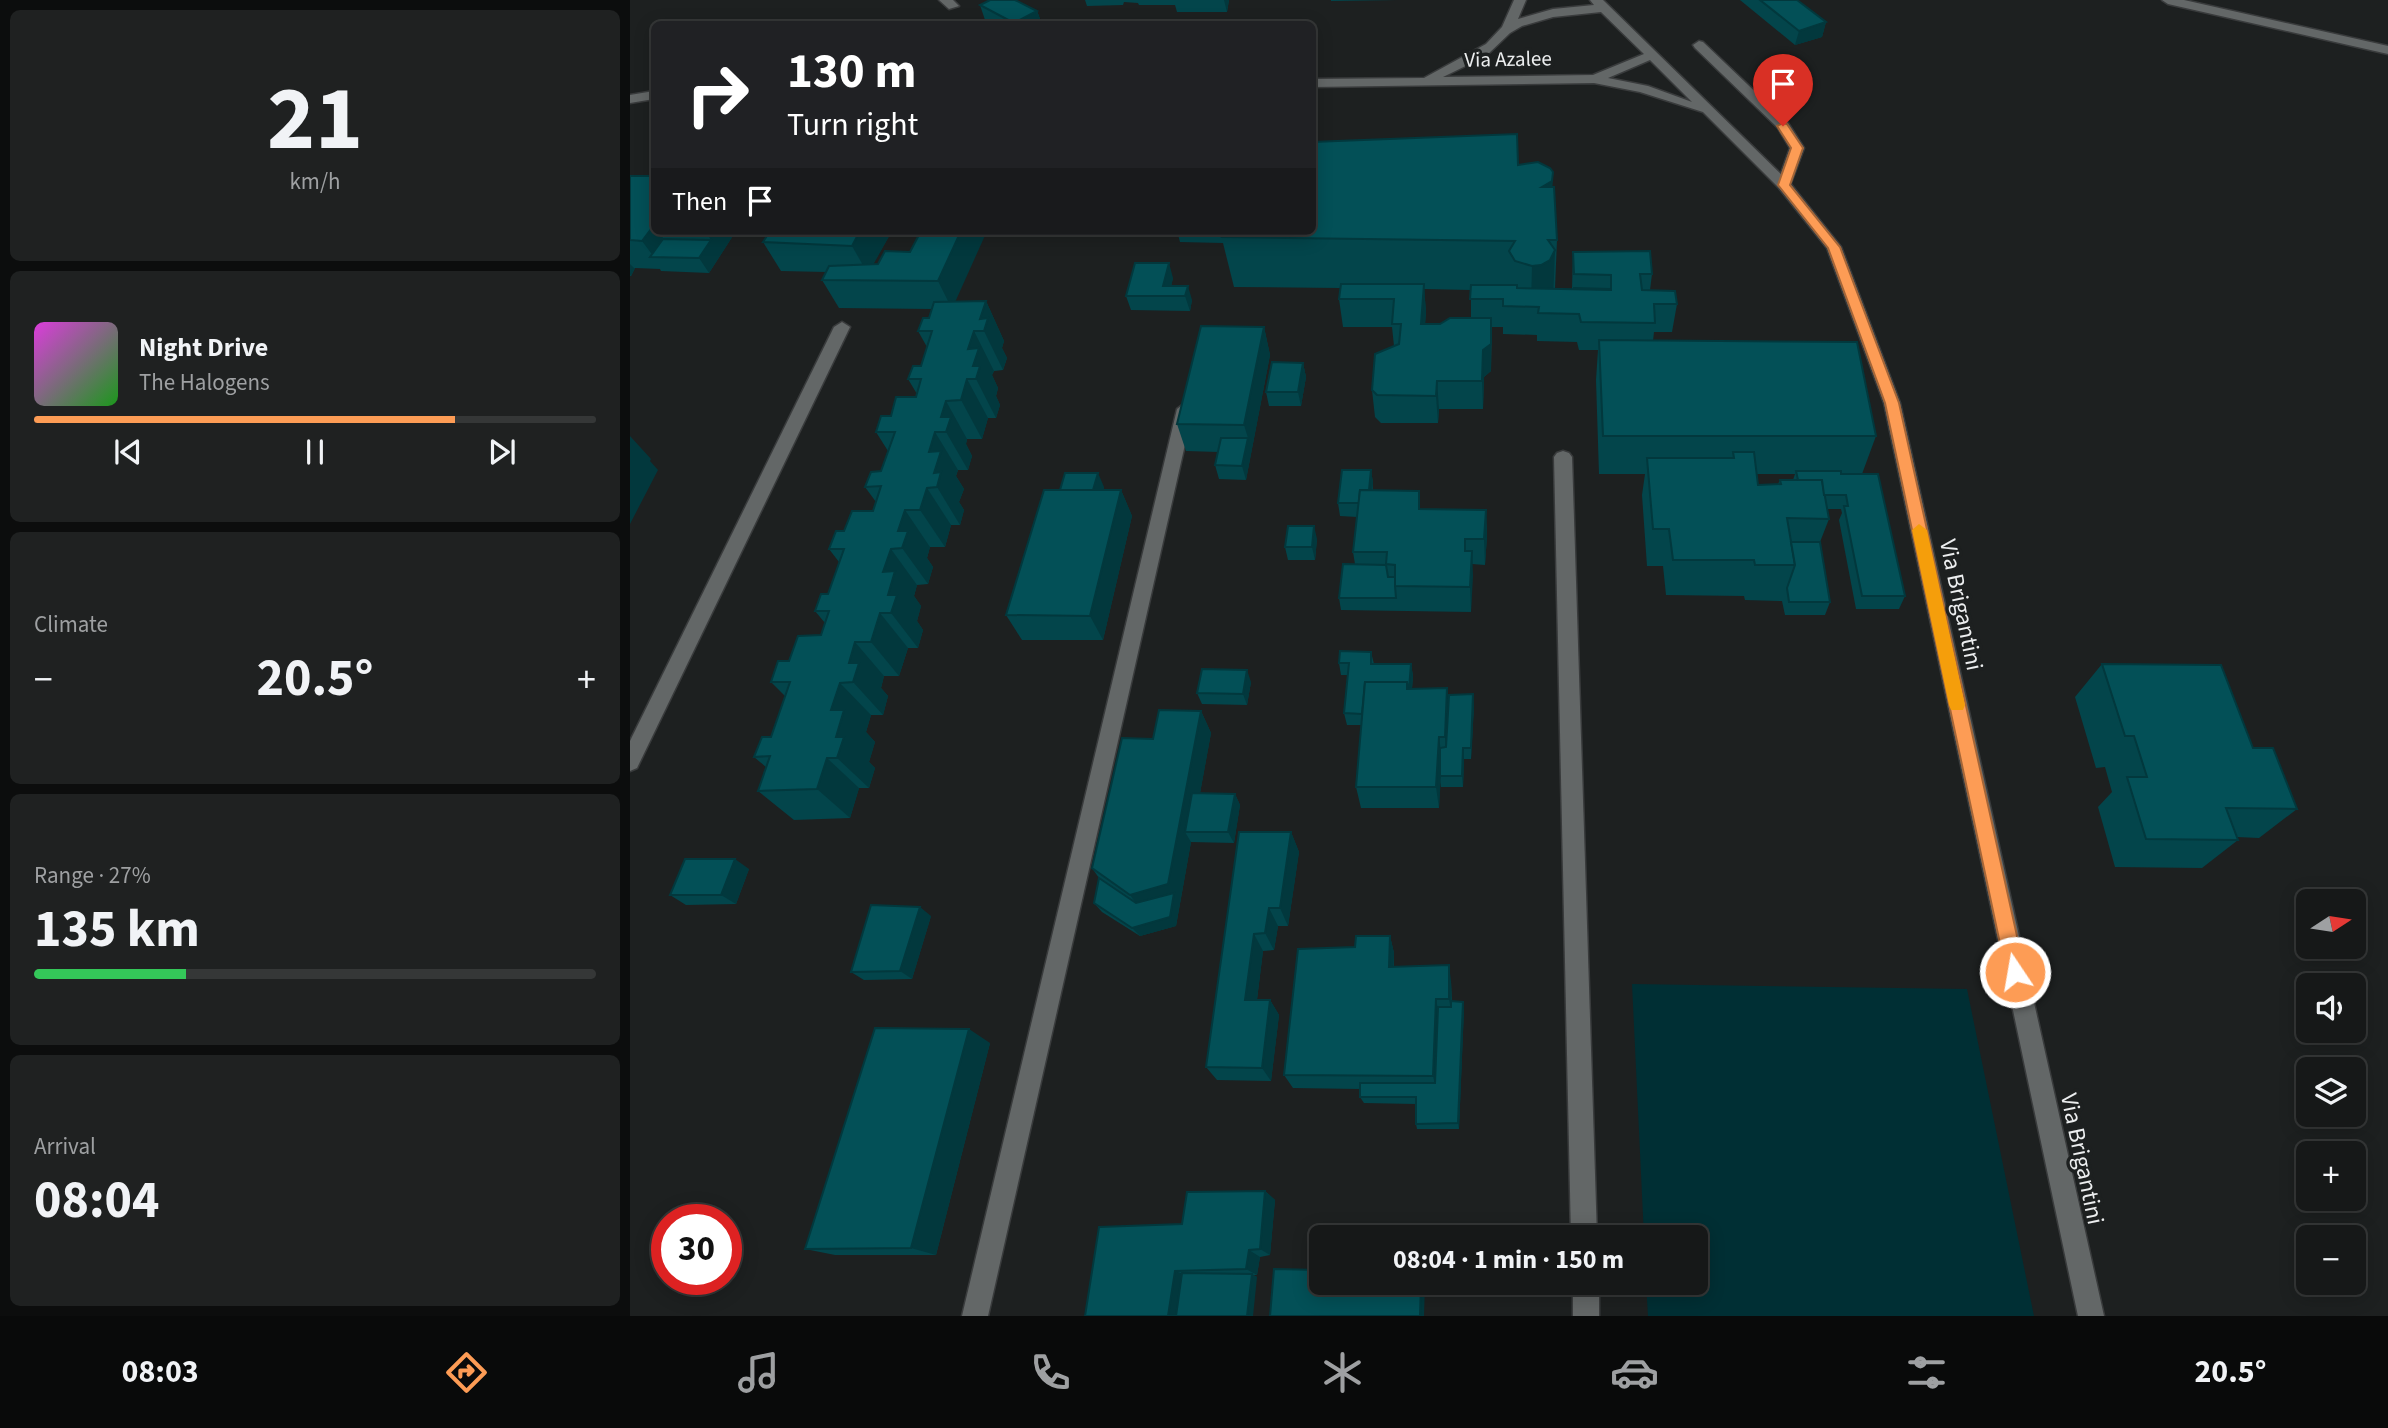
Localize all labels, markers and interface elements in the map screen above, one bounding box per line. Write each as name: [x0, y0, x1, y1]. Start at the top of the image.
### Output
text: 130 m: [787, 37, 916, 107]
street label: Via Azalee: [1464, 43, 1552, 75]
icon: right: [672, 49, 763, 140]
pin: [1753, 54, 1813, 126]
text: 21: [267, 55, 363, 184]
icon: arrive: [1764, 65, 1802, 103]
text: Turn right: [787, 102, 918, 148]
text: km/h: [289, 165, 341, 198]
icon: arrive: [741, 182, 779, 220]
text: Then: [672, 183, 727, 220]
text: Night Drive: [139, 329, 268, 366]
text: The Halogens: [139, 366, 270, 399]
icon: previous: [109, 433, 147, 471]
icon: pause: [296, 433, 334, 471]
icon: next: [483, 433, 521, 471]
street label: Via Brigantini: [1930, 536, 1992, 674]
text: Climate: [34, 608, 108, 641]
text: 20.5°: [257, 642, 373, 716]
text: −: [34, 653, 53, 707]
text: +: [577, 653, 596, 707]
text: Range · 27%: [34, 859, 151, 892]
north arrow: [2296, 889, 2366, 959]
map controls: [2296, 889, 2366, 1295]
text: 135 km: [34, 893, 200, 967]
position arrow: [1978, 935, 2052, 1009]
button: sound: [2296, 973, 2366, 1043]
button: layers: [2296, 1057, 2366, 1127]
street label: Via Brigantini: [2051, 1090, 2113, 1228]
text: Arrival: [34, 1130, 96, 1163]
button: +: [2296, 1141, 2366, 1211]
text: 08:04: [34, 1164, 159, 1238]
speed limit sign: 30: [651, 1204, 742, 1295]
button: −: [2296, 1225, 2366, 1295]
text: 08:04 · 1 min · 150 m: [1393, 1241, 1624, 1278]
icon: directions: [442, 1348, 491, 1397]
icon: music: [734, 1348, 783, 1397]
icon: phone: [1026, 1348, 1075, 1397]
icon: climate: [1318, 1348, 1367, 1397]
icon: car: [1610, 1348, 1659, 1397]
icon: filters: [1902, 1348, 1951, 1397]
text: 08:03: [122, 1349, 199, 1395]
text: 20.5°: [2194, 1349, 2266, 1395]

